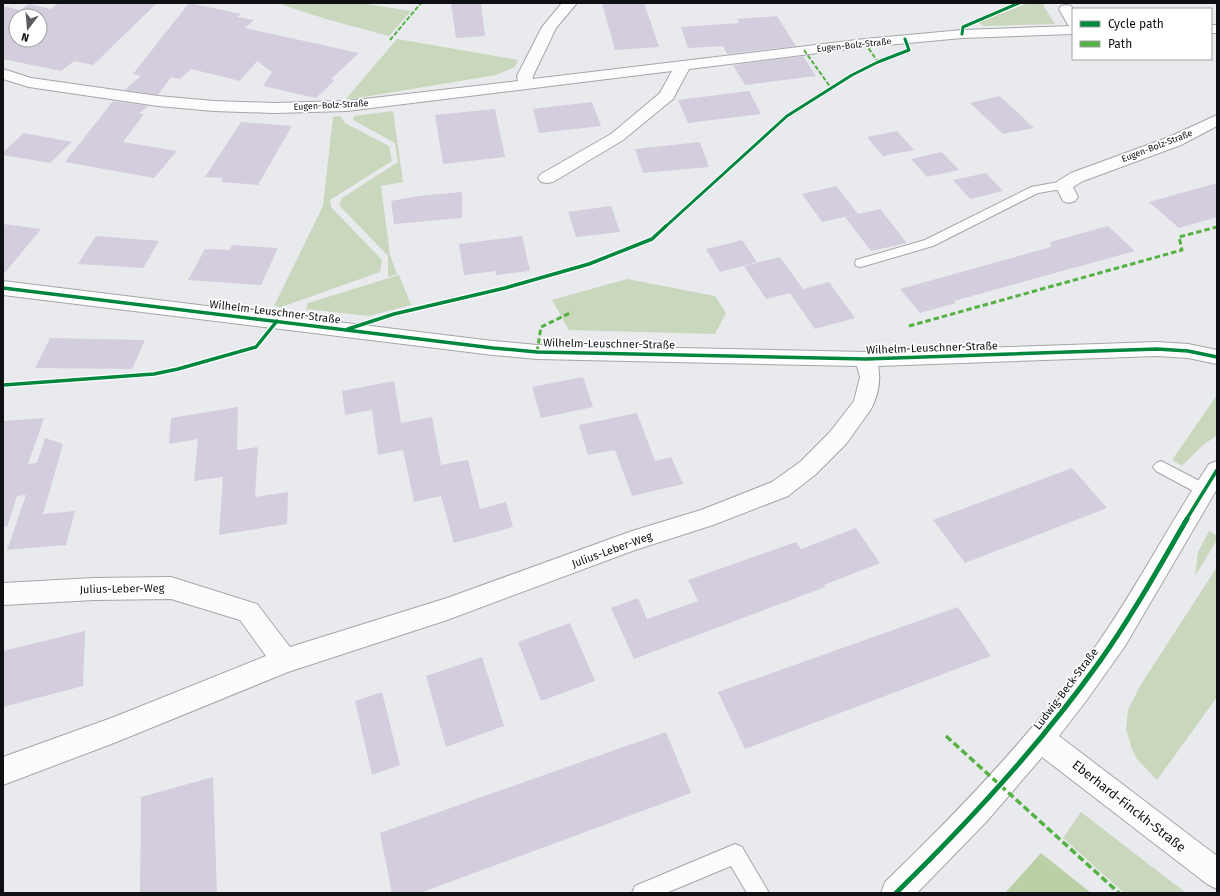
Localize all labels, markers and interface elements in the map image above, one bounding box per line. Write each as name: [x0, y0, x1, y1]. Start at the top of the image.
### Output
north arrow: [8, 8, 48, 48]
legend: [1072, 8, 1212, 60]
text: Cycle path: [1108, 17, 1164, 31]
text: N: [20, 30, 31, 44]
street label: Eugen-Bolz-Straße: [816, 36, 892, 54]
text: Path: [1108, 37, 1132, 51]
street label: Eugen-Bolz-Straße: [293, 98, 369, 112]
street label: Eugen-Bolz-Straße: [1120, 128, 1194, 164]
street label: Wilhelm-Leuschner-Straße: [209, 298, 341, 326]
street label: Wilhelm-Leuschner-Straße: [543, 336, 675, 352]
street label: Wilhelm-Leuschner-Straße: [866, 339, 998, 357]
street label: Julius-Leber-Weg: [570, 529, 654, 571]
street label: Julius-Leber-Weg: [80, 582, 165, 596]
street label: Ludwig-Beck-Straße: [1031, 646, 1101, 732]
street label: Eberhard-Finckh-Straße: [1069, 757, 1189, 855]

